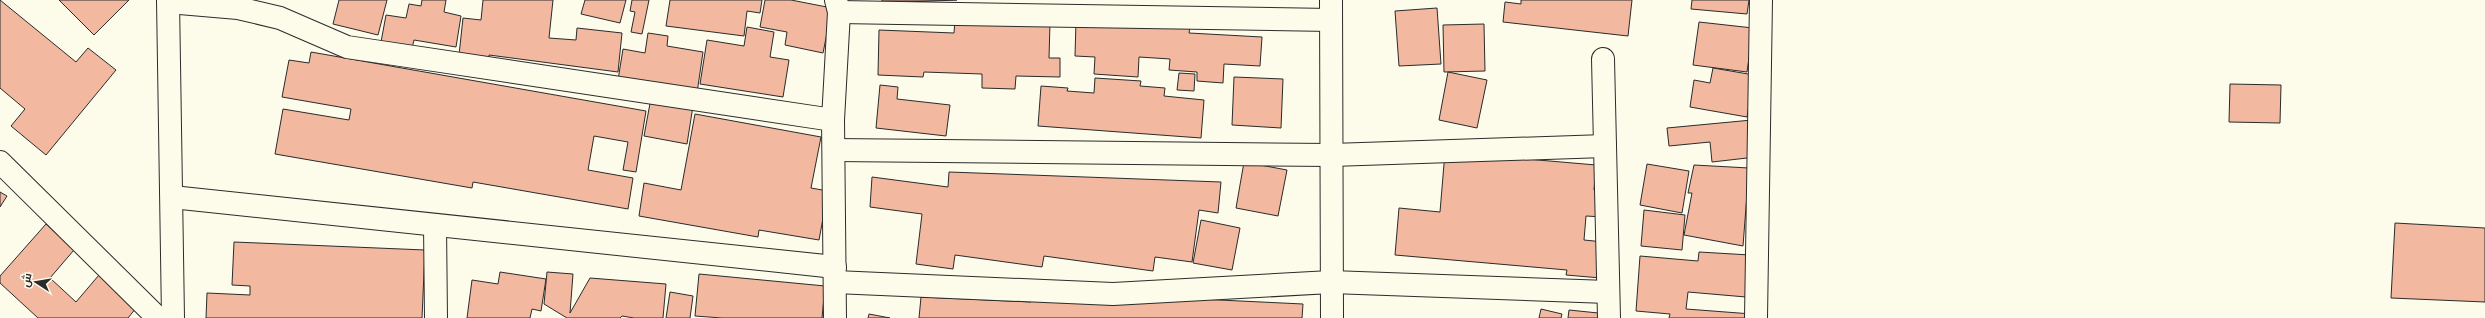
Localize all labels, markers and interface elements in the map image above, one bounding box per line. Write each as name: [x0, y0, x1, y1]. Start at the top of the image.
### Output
north arrow: [16, 262, 56, 302]
text: ش: [17, 271, 35, 288]

